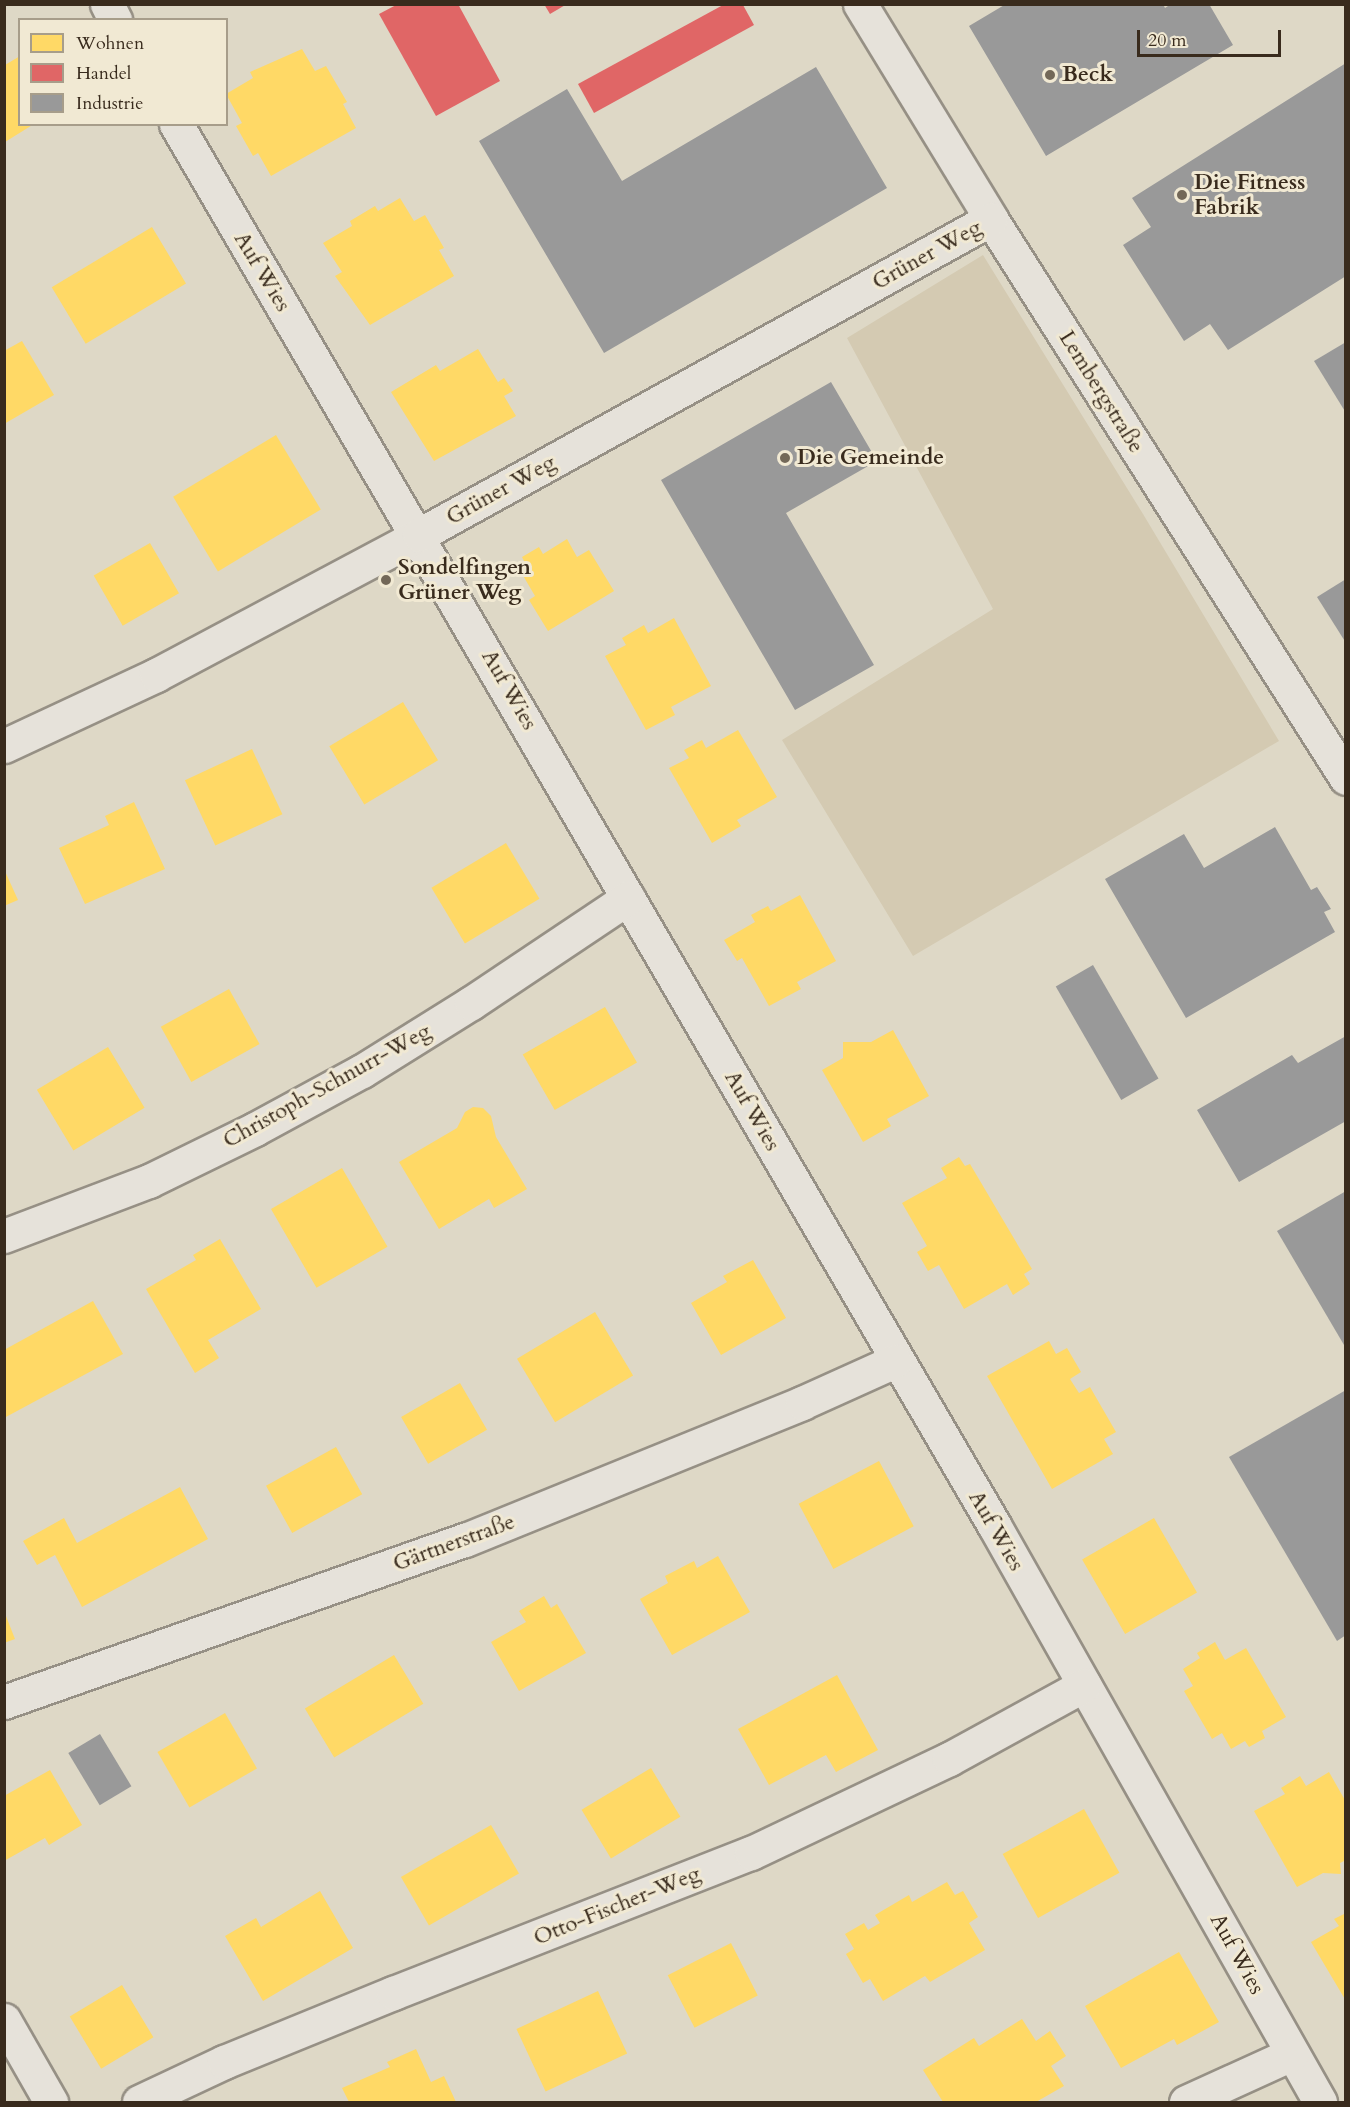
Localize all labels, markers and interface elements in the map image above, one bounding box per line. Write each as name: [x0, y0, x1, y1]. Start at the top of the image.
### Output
legend: [18, 18, 228, 126]
scale bar: [1140, 18, 1284, 56]
text: 20 m: [1148, 28, 1187, 53]
text: Wohnen: [76, 31, 144, 56]
text: Handel: [76, 61, 131, 86]
place label: Beck: [1062, 62, 1113, 88]
marker: Beck: [1043, 68, 1057, 82]
text: Industrie: [76, 91, 143, 116]
place label: Die Fitness Fabrik: [1194, 169, 1305, 220]
marker: Die Fitness Fabrik: [1175, 188, 1189, 202]
street label: Grüner Weg: [868, 214, 986, 296]
street label: Auf Wies: [228, 227, 296, 317]
street label: Lembergstraße: [1053, 326, 1149, 458]
place label: Die Gemeinde: [797, 445, 944, 471]
street label: Grüner Weg: [442, 449, 560, 531]
marker: Die Gemeinde: [778, 451, 792, 465]
place label: Sondelfingen Grüner Weg: [398, 554, 531, 606]
marker: Sondelfingen Grüner Weg: [379, 573, 393, 587]
street label: Auf Wies: [476, 645, 542, 735]
street label: Christoph-Schnurr-Weg: [219, 1018, 435, 1154]
street label: Auf Wies: [719, 1066, 785, 1156]
street label: Auf Wies: [963, 1486, 1029, 1576]
street label: Gärtnerstraße: [390, 1509, 518, 1577]
street label: Otto-Fischer-Weg: [530, 1861, 704, 1951]
street label: Auf Wies: [1204, 1909, 1270, 1999]

